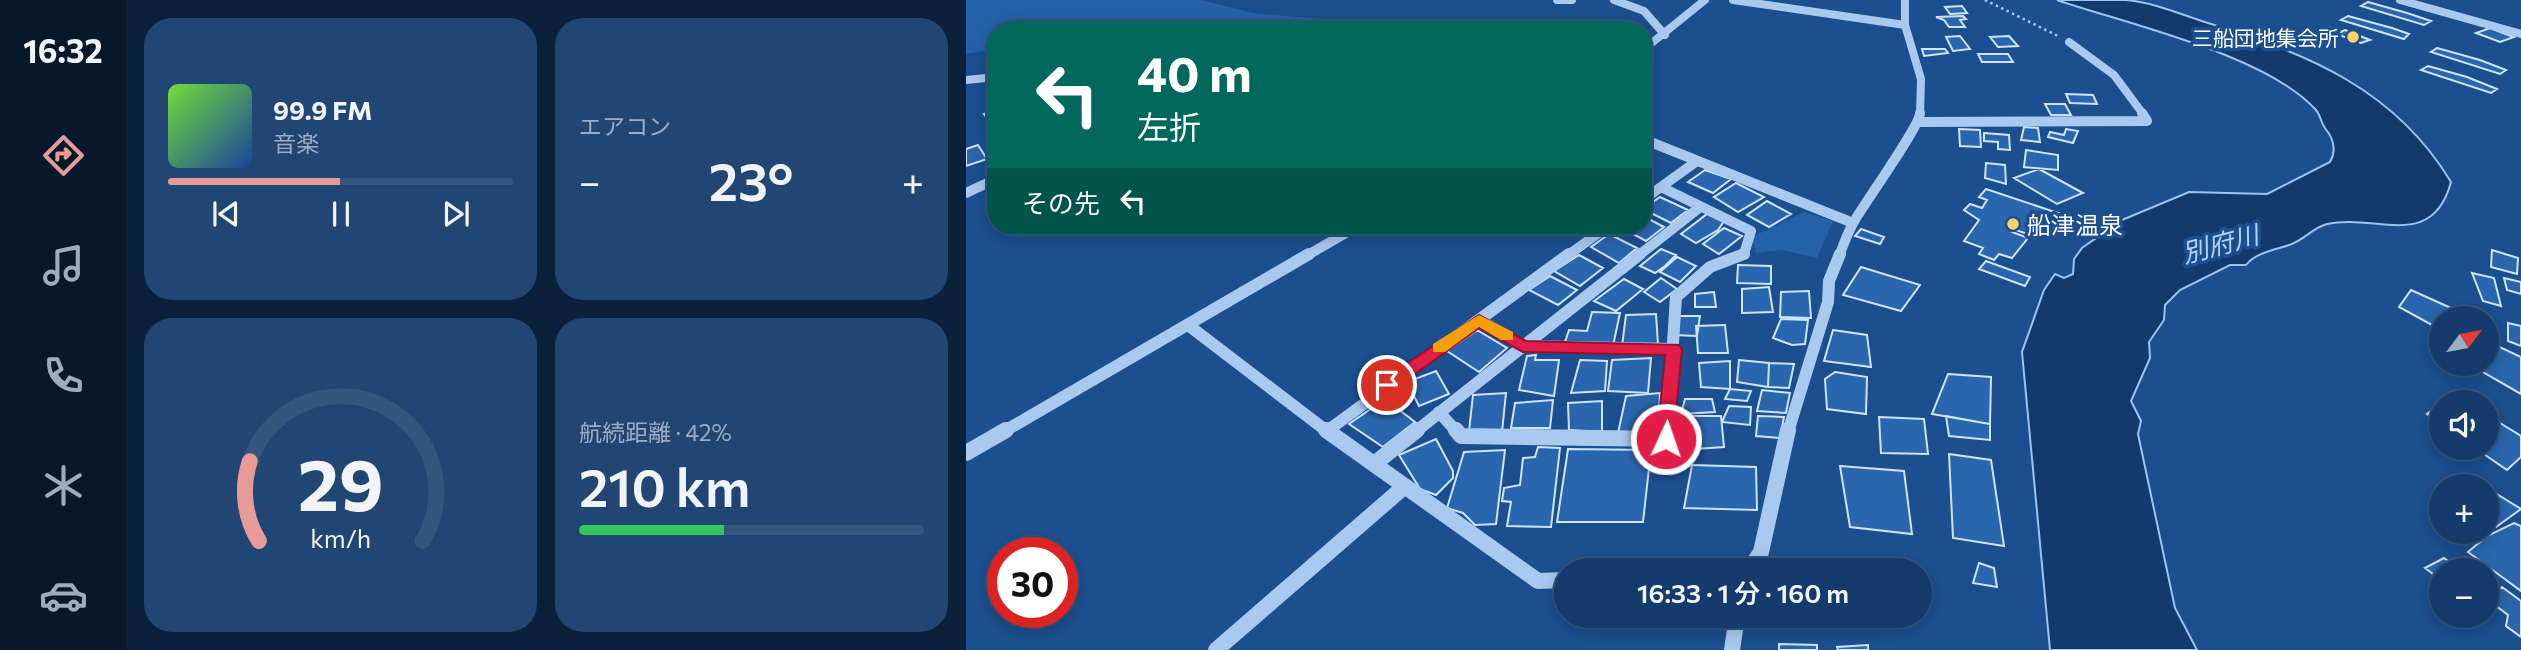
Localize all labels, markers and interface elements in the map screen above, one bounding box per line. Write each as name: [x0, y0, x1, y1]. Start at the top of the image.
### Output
place label: 三船団地集会所: [2192, 25, 2339, 50]
marker: 三船団地集会所: [2345, 29, 2361, 45]
text: 16:32: [23, 30, 103, 70]
text: 40 m: [1137, 42, 1252, 102]
icon: left: [1022, 49, 1113, 140]
text: 99.9 FM: [273, 94, 372, 125]
text: 左折: [1137, 106, 1201, 146]
text: エアコン: [579, 112, 671, 140]
text: 音楽: [273, 129, 319, 157]
icon: directions: [39, 131, 88, 180]
text: 23°: [709, 148, 794, 212]
text: −: [579, 157, 601, 204]
text: +: [902, 157, 924, 204]
icon: left: [1114, 182, 1152, 220]
text: その先: [1022, 187, 1100, 218]
icon: previous: [207, 195, 245, 233]
icon: pause: [322, 195, 360, 233]
icon: next: [437, 195, 475, 233]
place label: 船津温泉: [2027, 210, 2123, 239]
marker: 船津温泉: [2005, 216, 2021, 232]
water label: 別府川: [2178, 217, 2265, 268]
icon: music: [39, 241, 88, 290]
north arrow: [2429, 306, 2499, 376]
map controls: [2429, 306, 2499, 628]
icon: phone: [39, 351, 88, 400]
pin: [1357, 355, 1417, 415]
icon: arrive: [1368, 366, 1406, 404]
button: sound: [2429, 390, 2499, 460]
position arrow: [1629, 402, 1703, 476]
text: 航続距離 · 42%: [579, 418, 732, 446]
text: 29: [298, 437, 383, 526]
text: 210 km: [579, 454, 750, 518]
icon: climate: [39, 461, 88, 510]
button: +: [2429, 474, 2499, 544]
text: km/h: [310, 523, 371, 553]
speed limit sign: 30: [987, 537, 1078, 628]
button: −: [2429, 558, 2499, 628]
icon: car: [39, 571, 88, 620]
text: 16:33 · 1 分 · 160 m: [1637, 577, 1849, 608]

